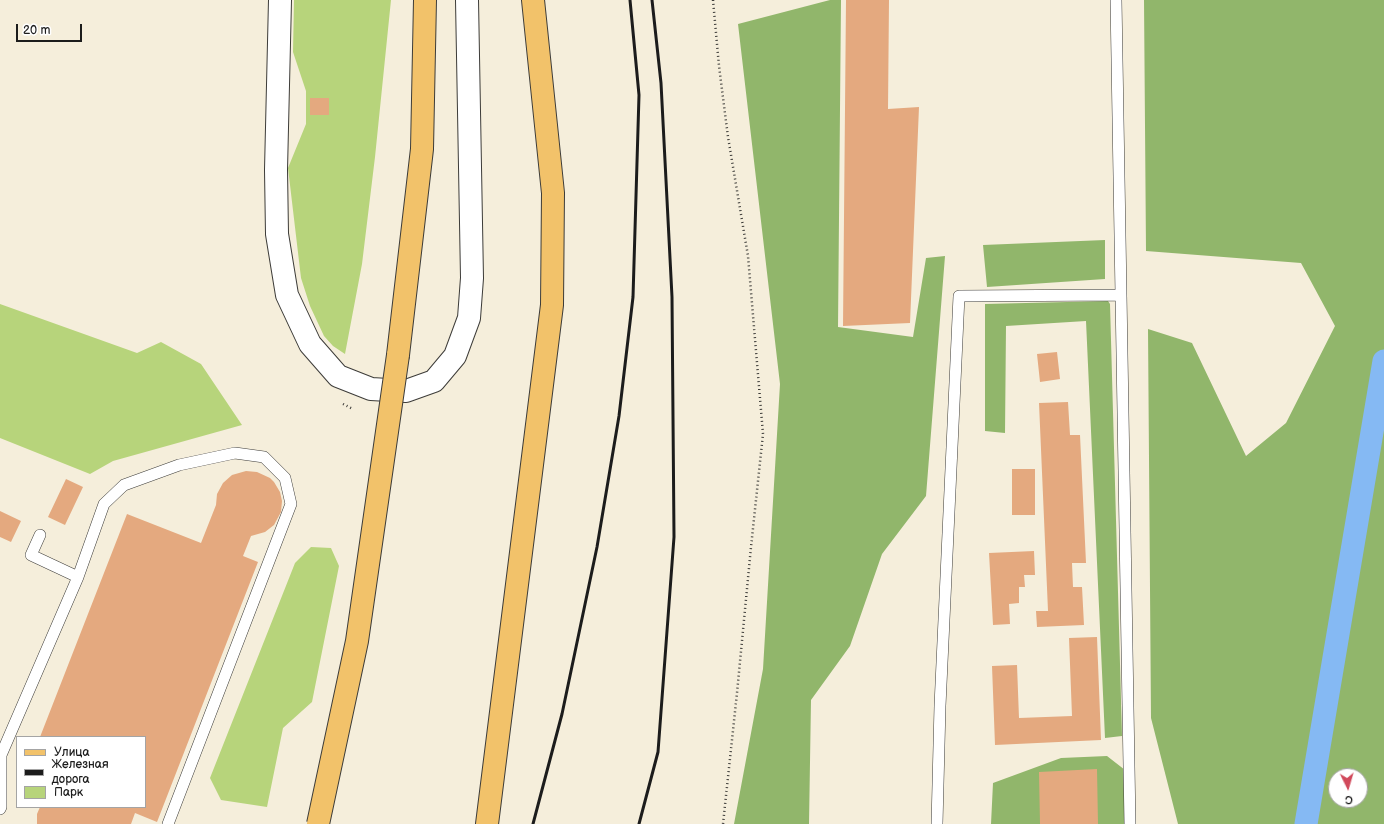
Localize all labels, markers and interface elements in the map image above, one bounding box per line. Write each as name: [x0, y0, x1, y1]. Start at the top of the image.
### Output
scale bar: [18, 16, 84, 42]
text: 20 m: [23, 23, 50, 38]
legend: [16, 736, 146, 808]
text: Улица: [54, 745, 90, 760]
text: Железная дорога: [52, 757, 109, 787]
north arrow: [1328, 768, 1368, 808]
text: Парк: [54, 785, 83, 800]
text: С: [1345, 793, 1353, 806]

